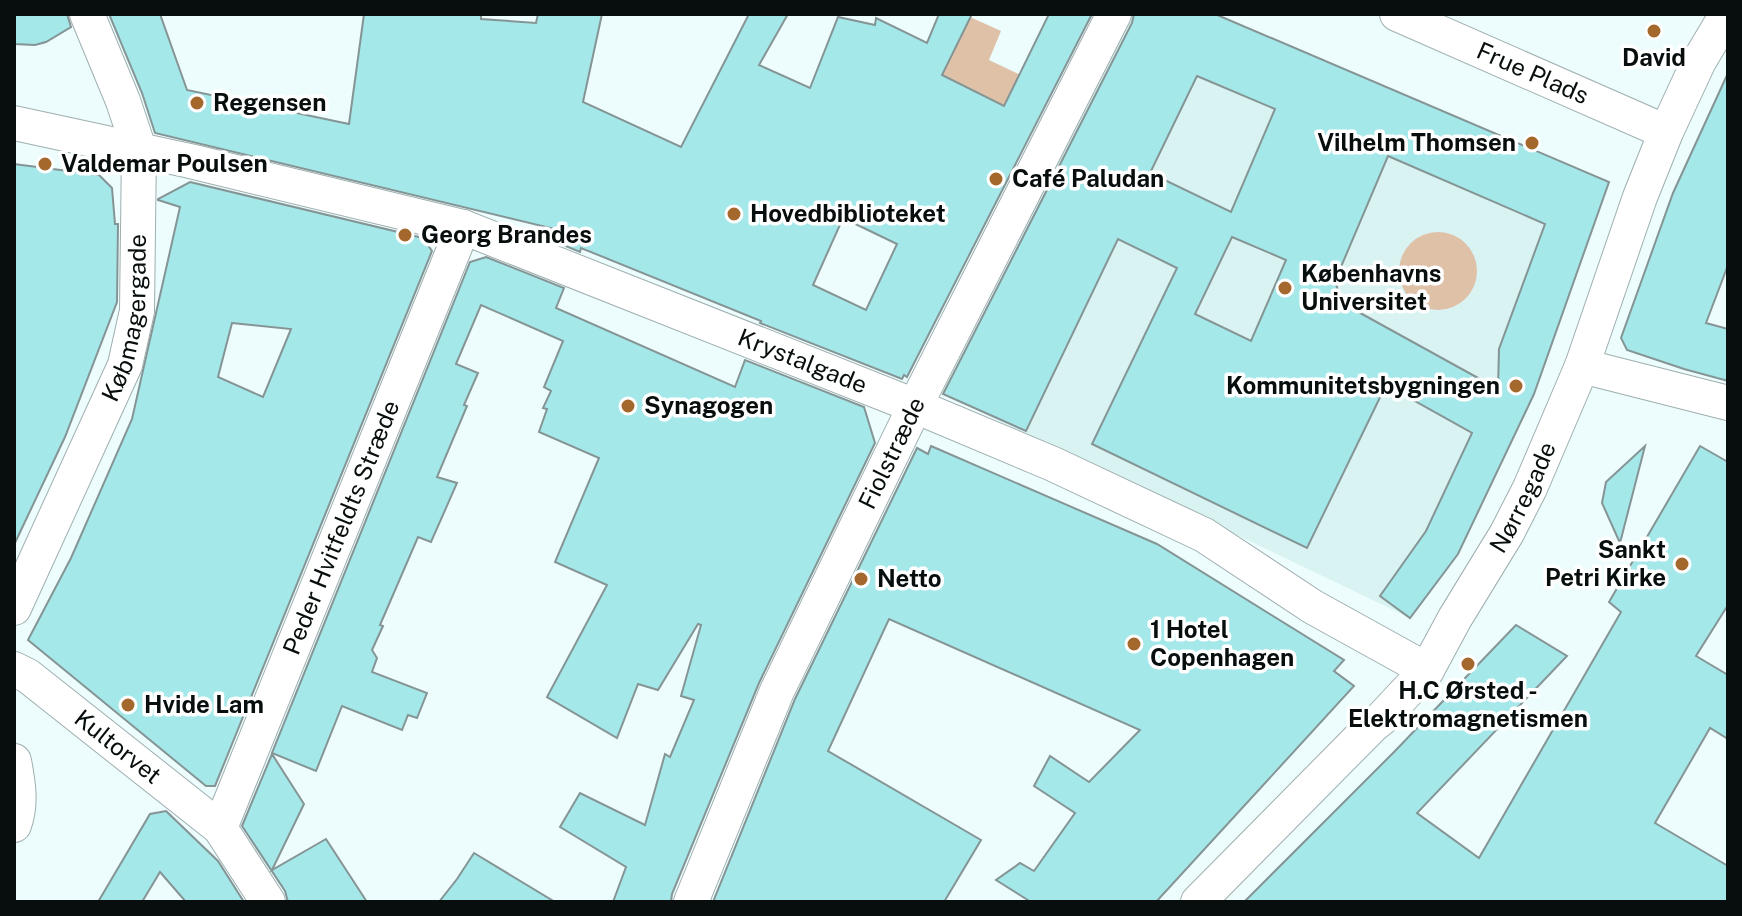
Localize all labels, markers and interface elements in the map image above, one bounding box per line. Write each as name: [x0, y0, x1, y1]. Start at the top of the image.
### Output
marker: David: [1645, 22, 1663, 40]
street label: Frue Plads: [1473, 36, 1593, 109]
place label: David: [1622, 43, 1686, 71]
place label: Regensen: [213, 88, 326, 116]
marker: Regensen: [188, 94, 206, 112]
place label: Vilhelm Thomsen: [1317, 128, 1516, 156]
marker: Vilhelm Thomsen: [1523, 134, 1541, 152]
place label: Valdemar Poulsen: [61, 149, 268, 177]
marker: Valdemar Poulsen: [36, 155, 54, 173]
place label: Café Paludan: [1012, 164, 1164, 192]
marker: Café Paludan: [987, 170, 1005, 188]
place label: Hovedbiblioteket: [750, 199, 946, 227]
marker: Hovedbiblioteket: [725, 205, 743, 223]
place label: Georg Brandes: [421, 220, 592, 248]
marker: Georg Brandes: [396, 226, 414, 244]
street label: Købmagergade: [95, 234, 151, 406]
place label: Københavns Universitet: [1301, 259, 1441, 315]
marker: Københavns Universitet: [1276, 279, 1294, 297]
street label: Krystalgade: [734, 322, 871, 399]
place label: Kommunitetsbygningen: [1226, 371, 1500, 399]
marker: Kommunitetsbygningen: [1507, 377, 1525, 395]
place label: Synagogen: [644, 391, 773, 419]
street label: Fiolstræde: [852, 392, 930, 513]
street label: Peder Hvitfeldts Stræde: [277, 396, 404, 658]
marker: Synagogen: [619, 397, 637, 415]
street label: Nørregade: [1483, 437, 1561, 557]
place label: Sankt Petri Kirke: [1545, 535, 1666, 591]
marker: Sankt Petri Kirke: [1673, 555, 1691, 573]
place label: Netto: [877, 564, 941, 592]
marker: Netto: [852, 570, 870, 588]
place label: 1 Hotel Copenhagen: [1150, 615, 1294, 671]
marker: 1 Hotel Copenhagen: [1125, 635, 1143, 653]
marker: H.C Ørsted - Elektromagnetismen: [1459, 655, 1477, 673]
place label: H.C Ørsted - Elektromagnetismen: [1348, 676, 1588, 732]
place label: Hvide Lam: [144, 690, 264, 718]
marker: Hvide Lam: [119, 696, 137, 714]
street label: Kultorvet: [69, 703, 167, 789]

